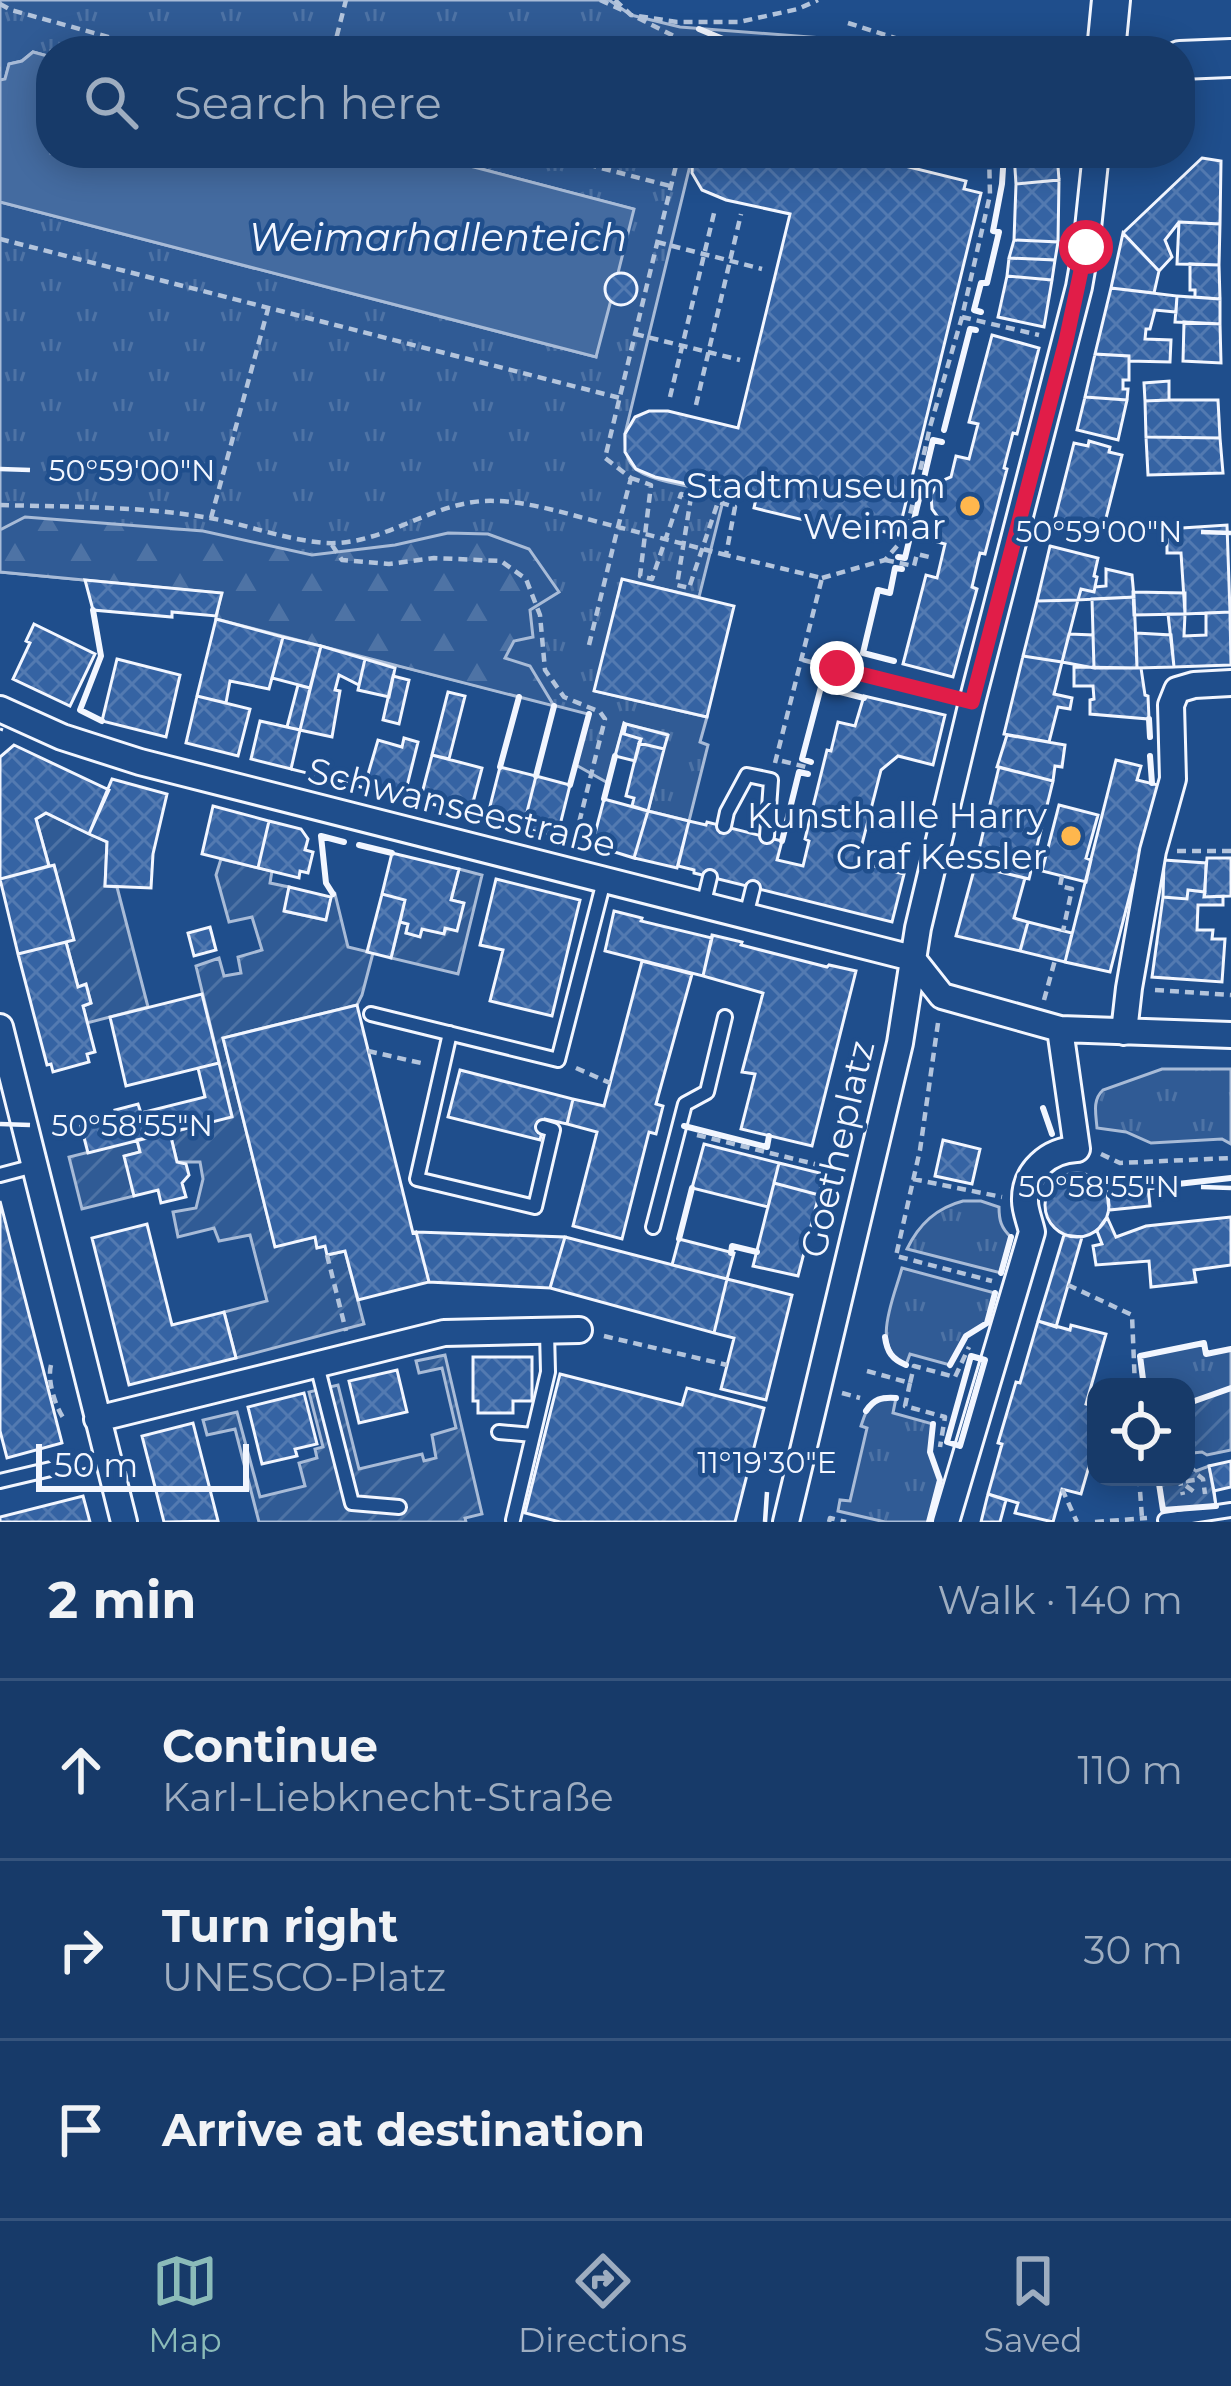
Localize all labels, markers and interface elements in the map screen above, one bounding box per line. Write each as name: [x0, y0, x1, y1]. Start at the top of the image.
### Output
search box: [36, 36, 1195, 168]
icon: search: [78, 69, 144, 135]
text: Search here: [174, 75, 442, 130]
water label: Weimarhallenteich: [249, 213, 627, 261]
route start: [1059, 220, 1113, 274]
text: 50°59'00"N: [48, 452, 216, 489]
place label: Stadtmuseum Weimar: [686, 463, 946, 548]
marker: Stadtmuseum Weimar: [957, 493, 983, 519]
text: 50°59'00"N: [1015, 513, 1183, 550]
route end: [810, 641, 864, 695]
street label: Schwanseestraße: [303, 747, 621, 867]
place label: Kunsthalle Harry Graf Kessler: [747, 793, 1047, 878]
marker: Kunsthalle Harry Graf Kessler: [1058, 823, 1084, 849]
street label: Goetheplatz: [791, 1036, 883, 1262]
text: 50°58'55"N: [51, 1107, 213, 1144]
text: 50°58'55"N: [1018, 1168, 1180, 1205]
map controls: [1087, 1378, 1195, 1486]
button: locate: [1087, 1378, 1195, 1486]
scale bar: [36, 1438, 249, 1491]
text: 11°19'30"E: [697, 1444, 837, 1481]
text: 50 m: [54, 1445, 138, 1485]
text: 2 min: [48, 1569, 197, 1631]
text: Walk · 140 m: [937, 1576, 1183, 1624]
text: Continue: [162, 1718, 378, 1773]
icon: ahead: [48, 1737, 114, 1803]
text: 110 m: [1077, 1746, 1183, 1794]
text: Karl-Liebknecht-Straße: [162, 1773, 614, 1821]
text: Turn right: [162, 1898, 398, 1953]
icon: right: [48, 1917, 114, 1983]
text: 30 m: [1084, 1926, 1183, 1974]
text: UNESCO-Platz: [162, 1953, 446, 2001]
icon: arrive: [48, 2097, 114, 2163]
text: Arrive at destination: [162, 2102, 645, 2157]
tab: Map: [148, 2248, 222, 2360]
tab: Directions: [518, 2248, 687, 2360]
tab: Saved: [984, 2248, 1083, 2360]

